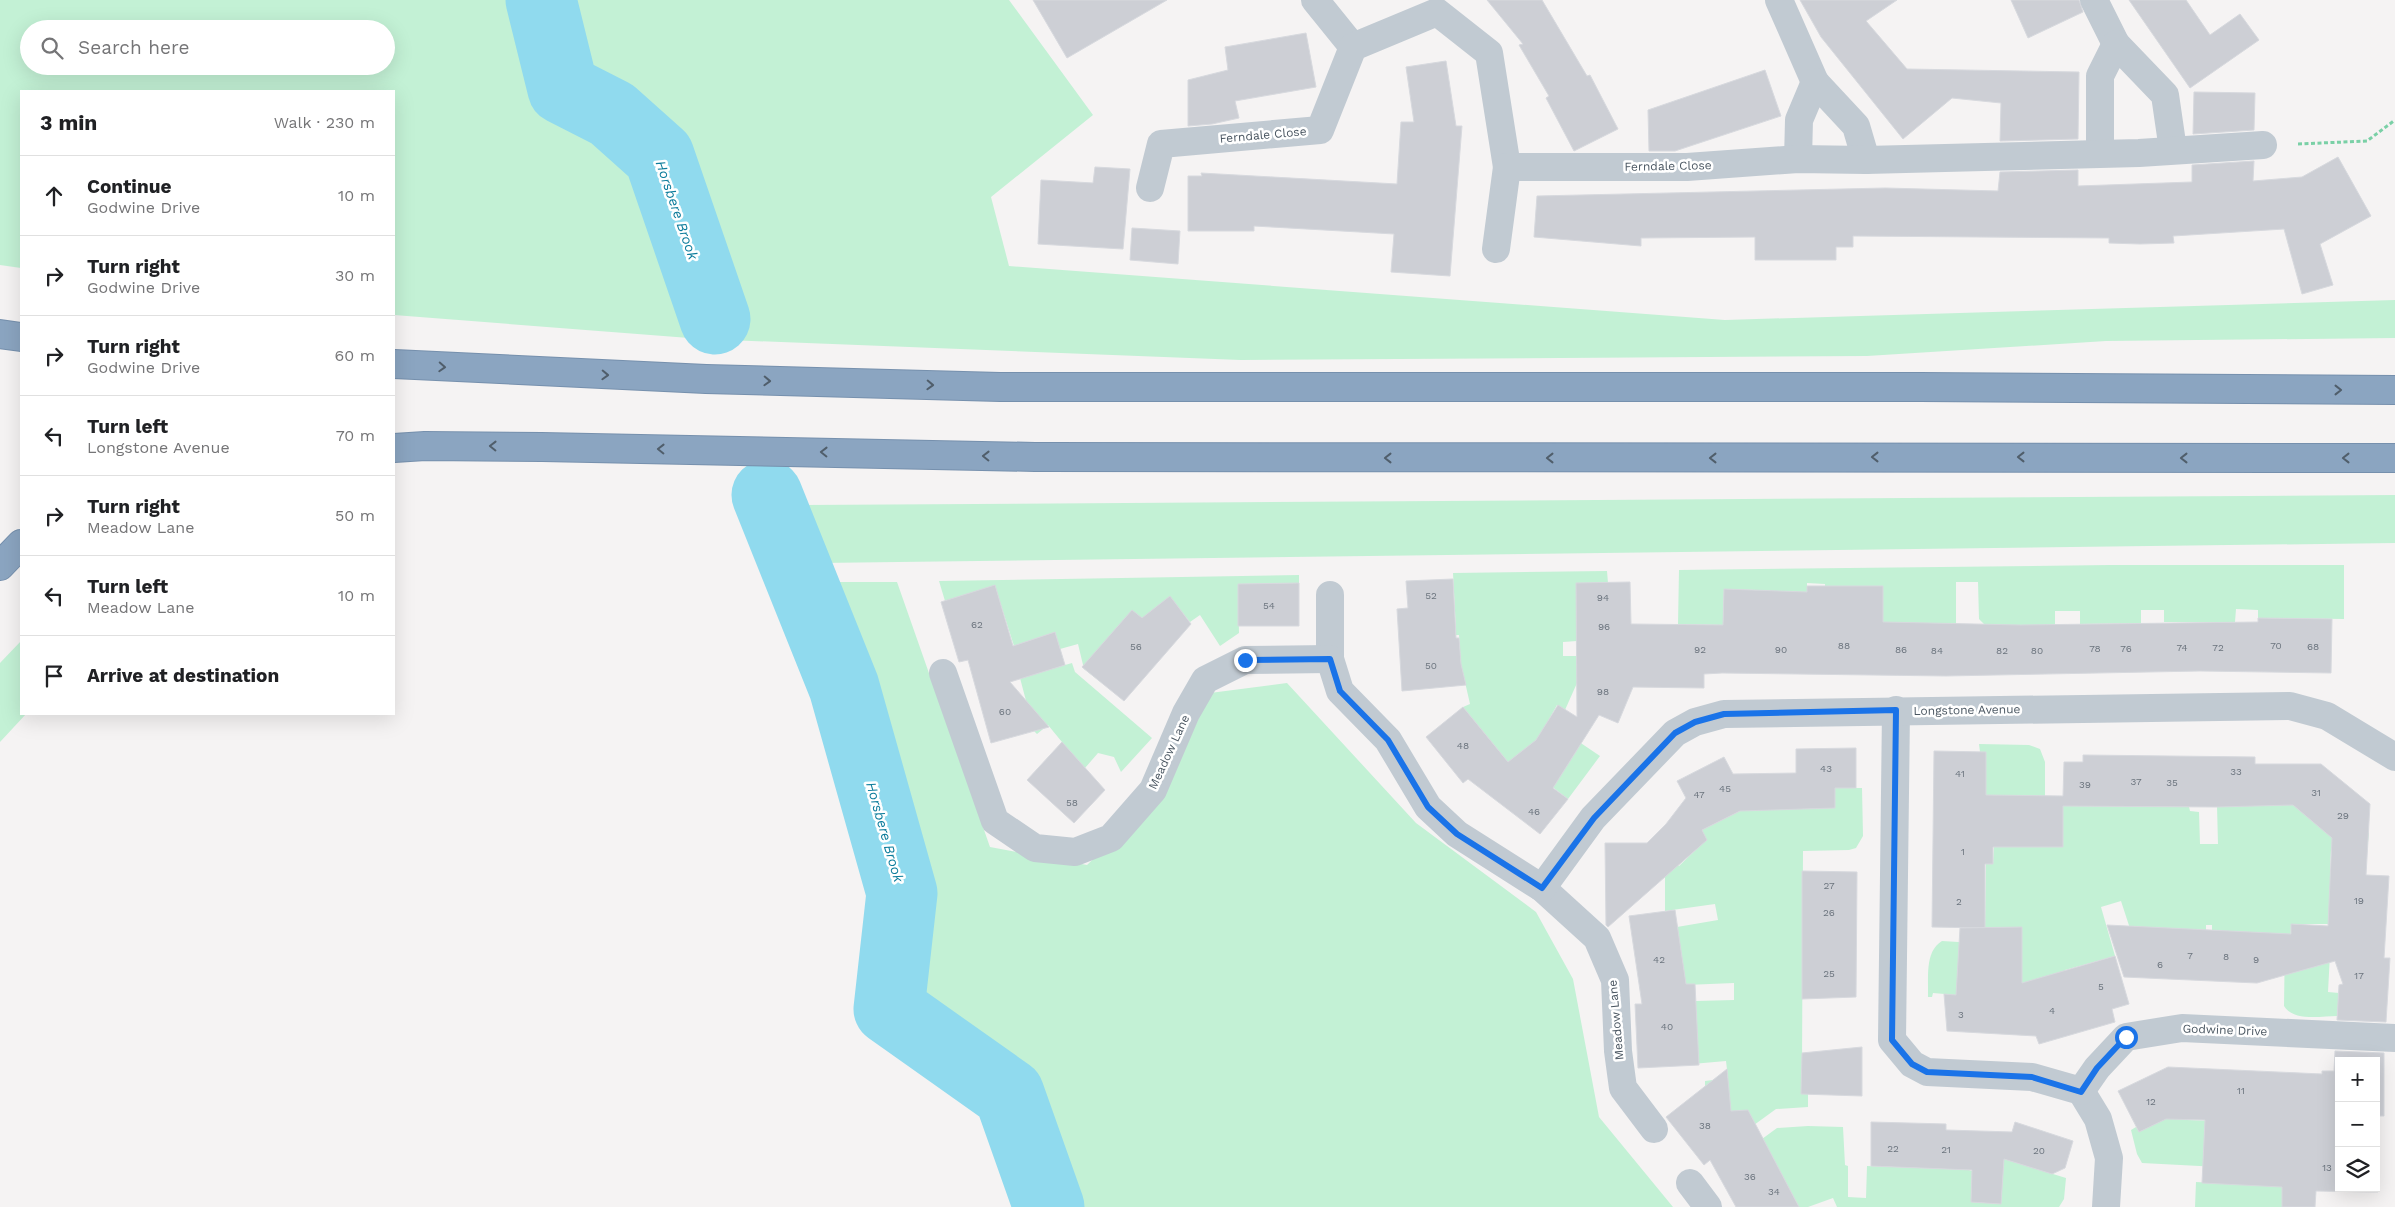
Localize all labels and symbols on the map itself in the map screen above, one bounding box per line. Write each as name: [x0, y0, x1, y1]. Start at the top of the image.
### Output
street label: Ferndale Close: [1219, 124, 1307, 146]
water label: Horsbere Brook: [653, 158, 702, 262]
street label: Ferndale Close: [1624, 158, 1712, 174]
one-way arrow: [439, 361, 447, 372]
one-way arrow: [601, 369, 609, 380]
one-way arrow: [763, 375, 771, 386]
one-way arrow: [926, 380, 934, 390]
one-way arrow: [2335, 385, 2343, 395]
one-way arrow: [489, 441, 497, 451]
one-way arrow: [657, 444, 664, 454]
one-way arrow: [819, 447, 827, 457]
one-way arrow: [982, 451, 990, 461]
one-way arrow: [1871, 452, 1878, 462]
one-way arrow: [2017, 452, 2025, 462]
one-way arrow: [1383, 453, 1391, 463]
one-way arrow: [1546, 453, 1554, 463]
one-way arrow: [1708, 453, 1716, 463]
one-way arrow: [2180, 453, 2188, 463]
one-way arrow: [2342, 453, 2350, 463]
house number: 52: [1425, 590, 1437, 601]
house number: 94: [1597, 592, 1609, 603]
house number: 54: [1263, 600, 1275, 611]
house number: 62: [971, 619, 983, 630]
house number: 96: [1598, 621, 1610, 632]
house number: 88: [1838, 640, 1850, 651]
house number: 70: [2270, 640, 2282, 651]
house number: 56: [1130, 641, 1142, 652]
house number: 68: [2307, 641, 2319, 652]
house number: 74: [2176, 642, 2188, 653]
house number: 72: [2212, 642, 2224, 653]
house number: 78: [2089, 643, 2101, 654]
house number: 76: [2120, 643, 2132, 654]
house number: 92: [1694, 644, 1706, 655]
house number: 90: [1775, 644, 1787, 655]
house number: 86: [1895, 644, 1907, 655]
house number: 84: [1931, 645, 1943, 656]
house number: 82: [1996, 645, 2008, 656]
house number: 80: [2031, 645, 2043, 656]
route end: [1234, 649, 1257, 672]
house number: 50: [1425, 660, 1437, 671]
house number: 98: [1597, 686, 1609, 697]
street label: Longstone Avenue: [1913, 702, 2021, 718]
house number: 60: [999, 706, 1011, 717]
street label: Meadow Lane: [1146, 712, 1192, 791]
house number: 48: [1457, 740, 1469, 751]
house number: 43: [1820, 763, 1832, 774]
house number: 33: [2230, 766, 2242, 777]
house number: 41: [1955, 768, 1965, 779]
house number: 37: [2130, 776, 2142, 787]
house number: 35: [2166, 777, 2178, 788]
house number: 39: [2079, 779, 2091, 790]
water label: Horsbere Brook: [863, 780, 907, 884]
house number: 45: [1719, 783, 1731, 794]
house number: 31: [2311, 787, 2321, 798]
house number: 47: [1693, 789, 1705, 800]
house number: 58: [1066, 797, 1078, 808]
house number: 46: [1528, 806, 1540, 817]
house number: 29: [2337, 810, 2349, 821]
house number: 1: [1961, 846, 1965, 857]
house number: 27: [1823, 880, 1835, 891]
house number: 19: [2354, 895, 2364, 906]
house number: 2: [1956, 896, 1962, 907]
house number: 26: [1823, 907, 1835, 918]
house number: 7: [2187, 950, 2193, 961]
house number: 8: [2223, 951, 2229, 962]
house number: 42: [1653, 954, 1665, 965]
house number: 9: [2253, 954, 2259, 965]
house number: 6: [2157, 959, 2163, 970]
house number: 25: [1823, 968, 1835, 979]
house number: 17: [2354, 970, 2364, 981]
street label: Meadow Lane: [1606, 979, 1626, 1061]
house number: 5: [2098, 981, 2104, 992]
house number: 4: [2049, 1005, 2055, 1016]
house number: 3: [1958, 1009, 1964, 1020]
house number: 40: [1661, 1021, 1673, 1032]
street label: Godwine Drive: [2182, 1022, 2268, 1038]
route start: [2115, 1026, 2138, 1049]
house number: 11: [2237, 1085, 2245, 1096]
house number: 12: [2146, 1096, 2156, 1107]
house number: 38: [1699, 1120, 1711, 1131]
house number: 22: [1887, 1143, 1899, 1154]
house number: 21: [1941, 1144, 1951, 1155]
house number: 20: [2033, 1145, 2045, 1156]
house number: 13: [2322, 1162, 2332, 1173]
house number: 36: [1744, 1171, 1756, 1182]
house number: 34: [1768, 1186, 1780, 1197]

